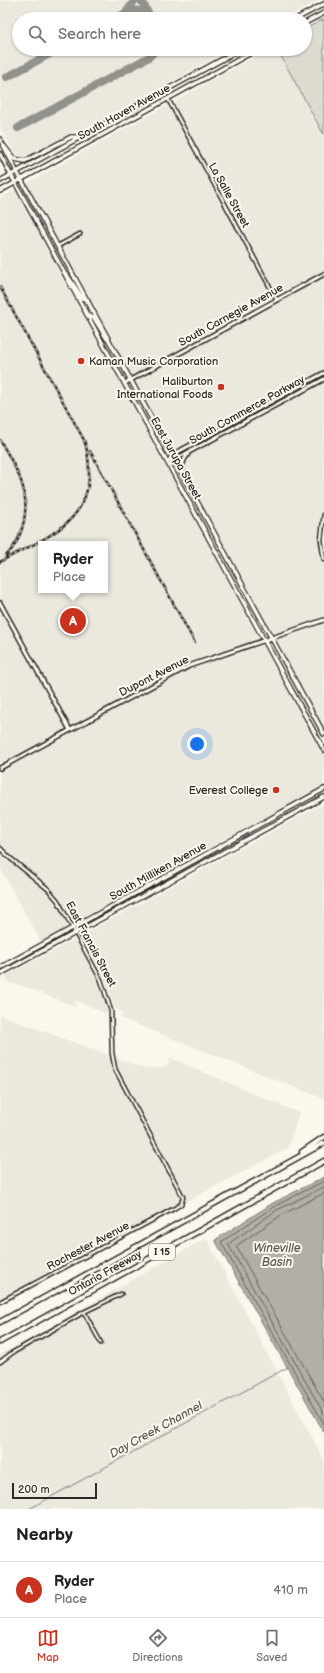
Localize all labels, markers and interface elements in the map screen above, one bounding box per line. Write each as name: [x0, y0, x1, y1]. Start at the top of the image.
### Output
search box: [12, 12, 312, 56]
icon: search: [26, 23, 48, 45]
text: Search here: [58, 25, 141, 44]
street label: South Haven Avenue: [76, 81, 173, 143]
street label: La Salle Street: [206, 160, 252, 230]
street label: South Carnegie Avenue: [176, 281, 286, 349]
place label: Kaman Music Corporation: [89, 355, 218, 368]
marker: Kaman Music Corporation: [76, 356, 86, 366]
street label: South Commerce Parkway: [187, 373, 307, 447]
place label: Haliburton International Foods: [117, 375, 214, 401]
marker: Haliburton International Foods: [216, 382, 226, 392]
street label: East Jurupa Street: [148, 415, 204, 502]
popup: [38, 541, 108, 593]
text: Ryder: [53, 550, 93, 569]
text: Place: [53, 569, 86, 585]
pin: A: [60, 606, 86, 636]
street label: Dupont Avenue: [117, 653, 191, 699]
your location: [187, 734, 207, 754]
place label: Everest College: [189, 784, 268, 797]
marker: Everest College: [271, 785, 281, 795]
street label: South Milliken Avenue: [107, 839, 209, 903]
street label: East Francis Street: [63, 899, 119, 989]
street label: Rochester Avenue: [45, 1219, 132, 1273]
water label: Wineville Basin: [253, 1241, 301, 1270]
road number: I 15: [149, 1244, 175, 1260]
street label: Ontario Freeway: [66, 1248, 144, 1298]
water label: Day Creek Channel: [107, 1398, 206, 1462]
scale bar: [12, 1481, 97, 1500]
text: 200 m: [18, 1483, 50, 1496]
text: Nearby: [16, 1525, 73, 1545]
text: Ryder: [54, 1572, 94, 1591]
text: A: [25, 1582, 33, 1598]
text: 410 m: [273, 1582, 308, 1598]
text: Place: [54, 1591, 87, 1607]
tab: Map: [37, 1627, 59, 1664]
tab: Directions: [132, 1627, 183, 1664]
tab: Saved: [256, 1627, 287, 1664]

